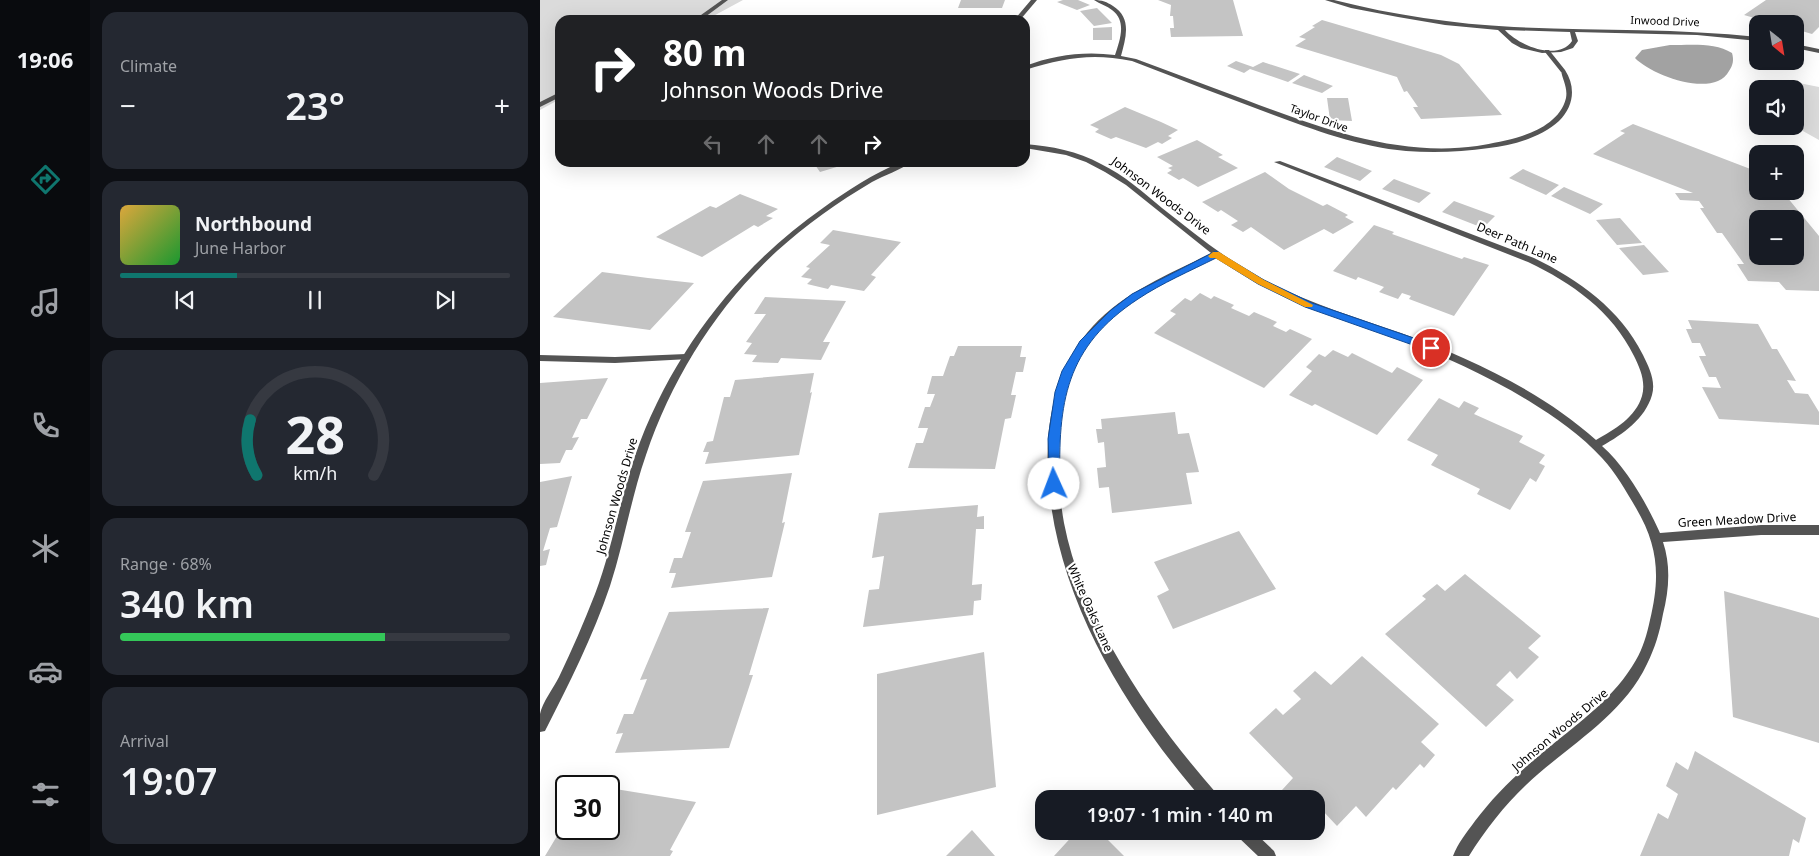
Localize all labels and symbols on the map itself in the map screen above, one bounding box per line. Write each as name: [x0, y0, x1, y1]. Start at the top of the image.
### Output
street label: Inwood Drive: [1630, 12, 1700, 29]
north arrow: [1749, 15, 1804, 70]
street label: Taylor Drive: [1288, 100, 1350, 135]
street label: Johnson Woods Drive: [1107, 152, 1215, 239]
street label: Deer Path Lane: [1474, 218, 1561, 267]
pin: [1410, 327, 1452, 369]
street label: Johnson Woods Drive: [591, 435, 641, 557]
position arrow: [1027, 457, 1079, 509]
street label: Green Meadow Drive: [1677, 508, 1797, 531]
street label: White Oaks Lane: [1063, 561, 1118, 655]
street label: Johnson Woods Drive: [1507, 684, 1611, 775]
speed limit sign: 30: [555, 775, 620, 840]

